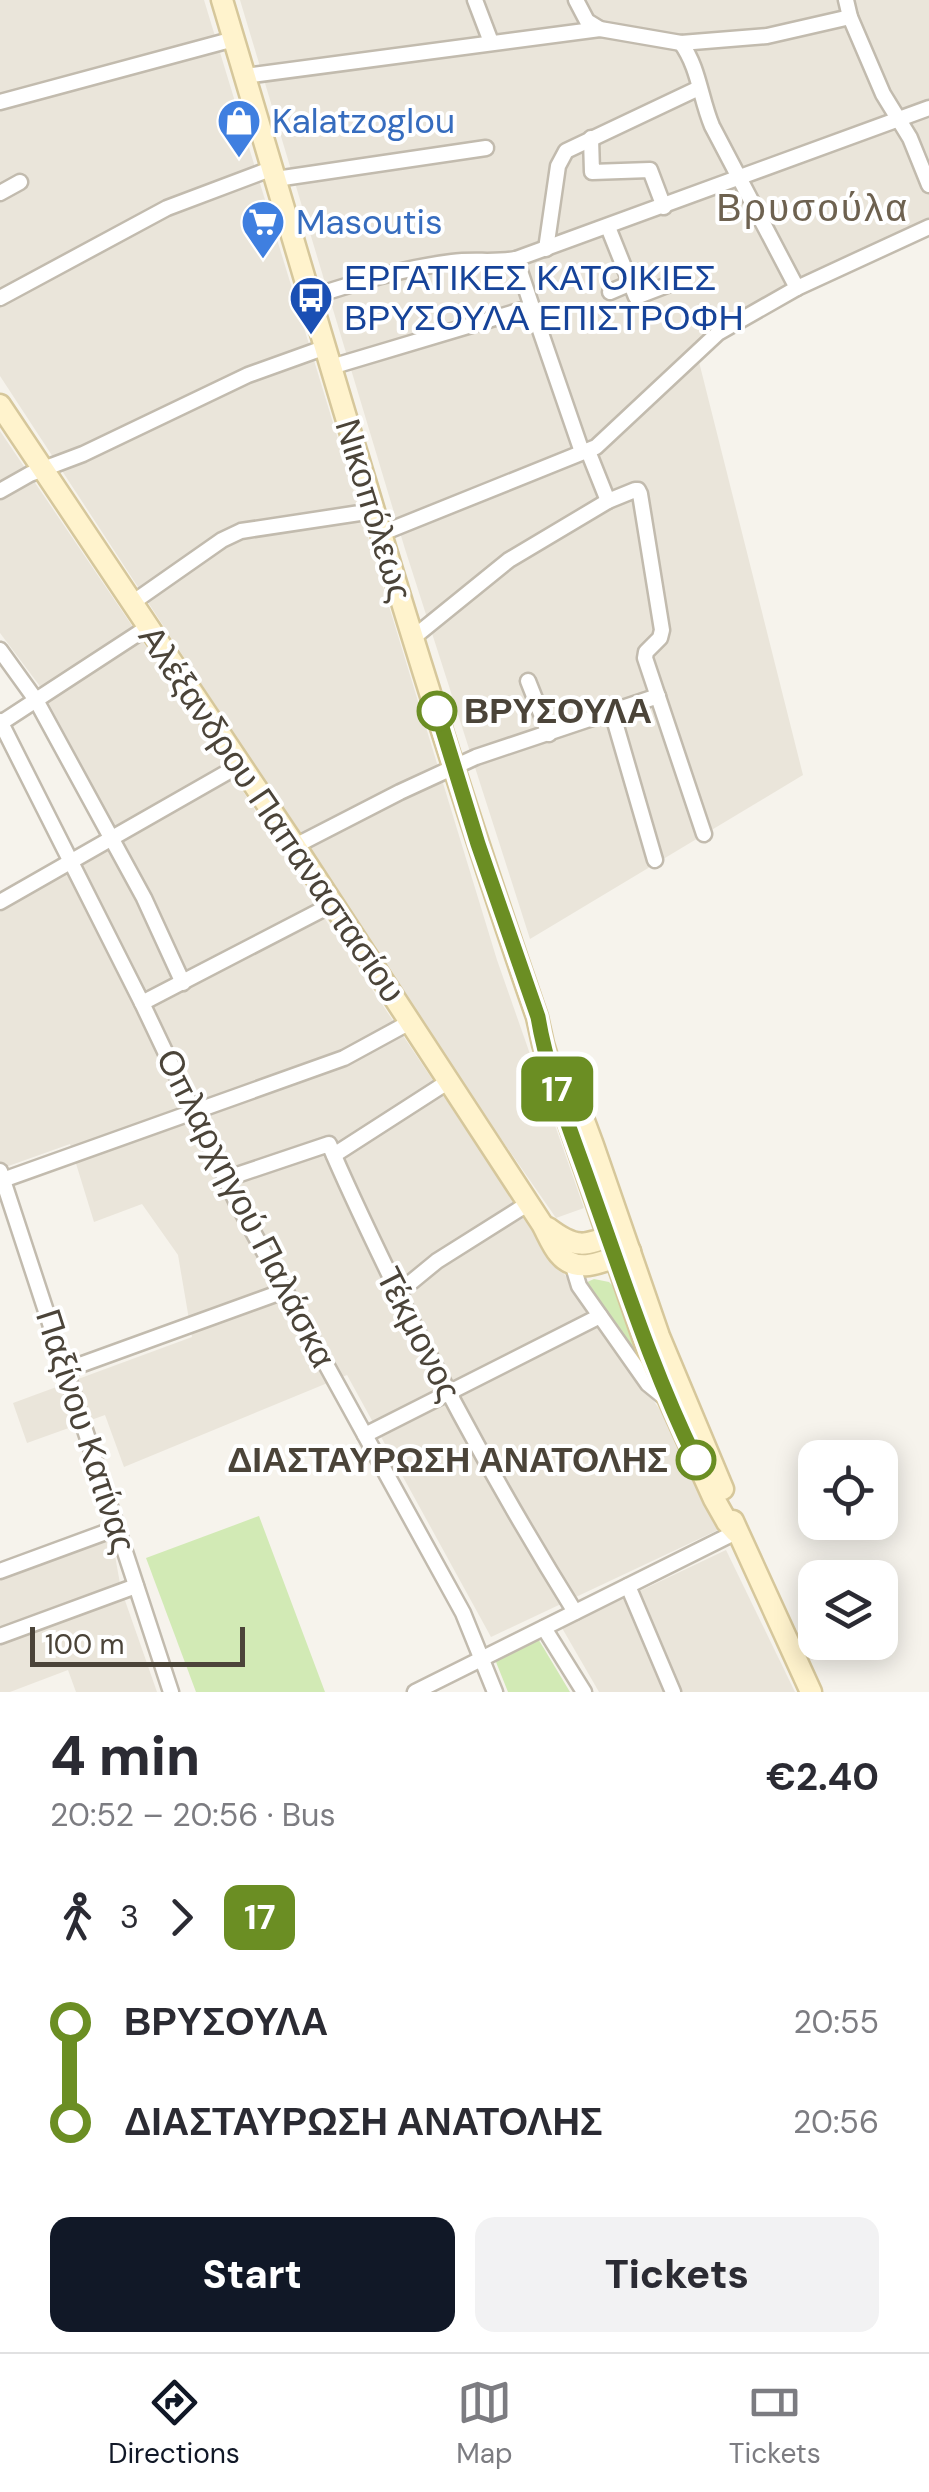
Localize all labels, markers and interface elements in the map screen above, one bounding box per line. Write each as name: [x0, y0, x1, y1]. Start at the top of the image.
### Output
shop icon: Kalatzoglou: [216, 98, 262, 159]
place label: Kalatzoglou: [272, 98, 455, 144]
district label: Βρυσούλα: [716, 183, 910, 233]
supermarket icon: Masoutis: [240, 199, 286, 260]
place label: Masoutis: [296, 199, 443, 245]
place label: ΕΡΓΑΤΙΚΕΣ ΚΑΤΟΙΚΙΕΣ ΒΡΥΣΟΥΛΑ ΕΠΙΣΤΡΟΦΗ: [344, 255, 744, 341]
bus stop icon: ΕΡΓΑΤΙΚΕΣ ΚΑΤΟΙΚΙΕΣ ΒΡΥΣΟΥΛΑ ΕΠΙΣΤΡΟΦΗ: [288, 275, 334, 336]
street label: Νικοπόλεως: [324, 413, 424, 607]
street label: Αλέξανδρου Παπαναστασίου: [128, 616, 416, 1012]
place label: ΒΡΥΣΟΥΛΑ: [464, 688, 652, 734]
marker: ΒΡΥΣΟΥΛΑ: [418, 692, 456, 730]
street label: Οπλαρχηγού Παλάσκα: [146, 1041, 346, 1375]
line badge: 17: [512, 1056, 602, 1122]
text: 17: [541, 1066, 573, 1112]
street label: Τέκμονος: [366, 1259, 472, 1409]
street label: Παξίνου Κατίνας: [25, 1303, 147, 1559]
place label: ΔΙΑΣΤΑΥΡΩΣΗ ΑΝΑΤΟΛΗΣ: [227, 1437, 668, 1483]
map controls: [798, 1440, 898, 1660]
button: locate: [798, 1440, 898, 1540]
marker: ΔΙΑΣΤΑΥΡΩΣΗ ΑΝΑΤΟΛΗΣ: [677, 1441, 715, 1479]
button: layers: [798, 1560, 898, 1660]
scale bar: [30, 1622, 245, 1666]
text: 100 m: [45, 1626, 124, 1663]
text: 4 min: [50, 1720, 200, 1792]
text: €2.40: [766, 1752, 879, 1802]
text: 20:52 – 20:56 · Bus: [50, 1794, 335, 1836]
icon: walk: [50, 1890, 105, 1945]
icon: forward: [154, 1890, 209, 1945]
text: 17: [244, 1894, 275, 1940]
text: 3: [120, 1896, 139, 1938]
text: ΒΡΥΣΟΥΛΑ: [124, 1997, 328, 2047]
text: 20:55: [793, 2001, 879, 2043]
text: ΔΙΑΣΤΑΥΡΩΣΗ ΑΝΑΤΟΛΗΣ: [124, 2097, 603, 2147]
text: 20:56: [793, 2101, 879, 2143]
button: Start: [50, 2217, 455, 2332]
button: Tickets: [475, 2217, 879, 2332]
tab: Directions: [108, 2375, 240, 2472]
tab: Map: [456, 2375, 513, 2472]
tab: Tickets: [729, 2375, 821, 2472]

